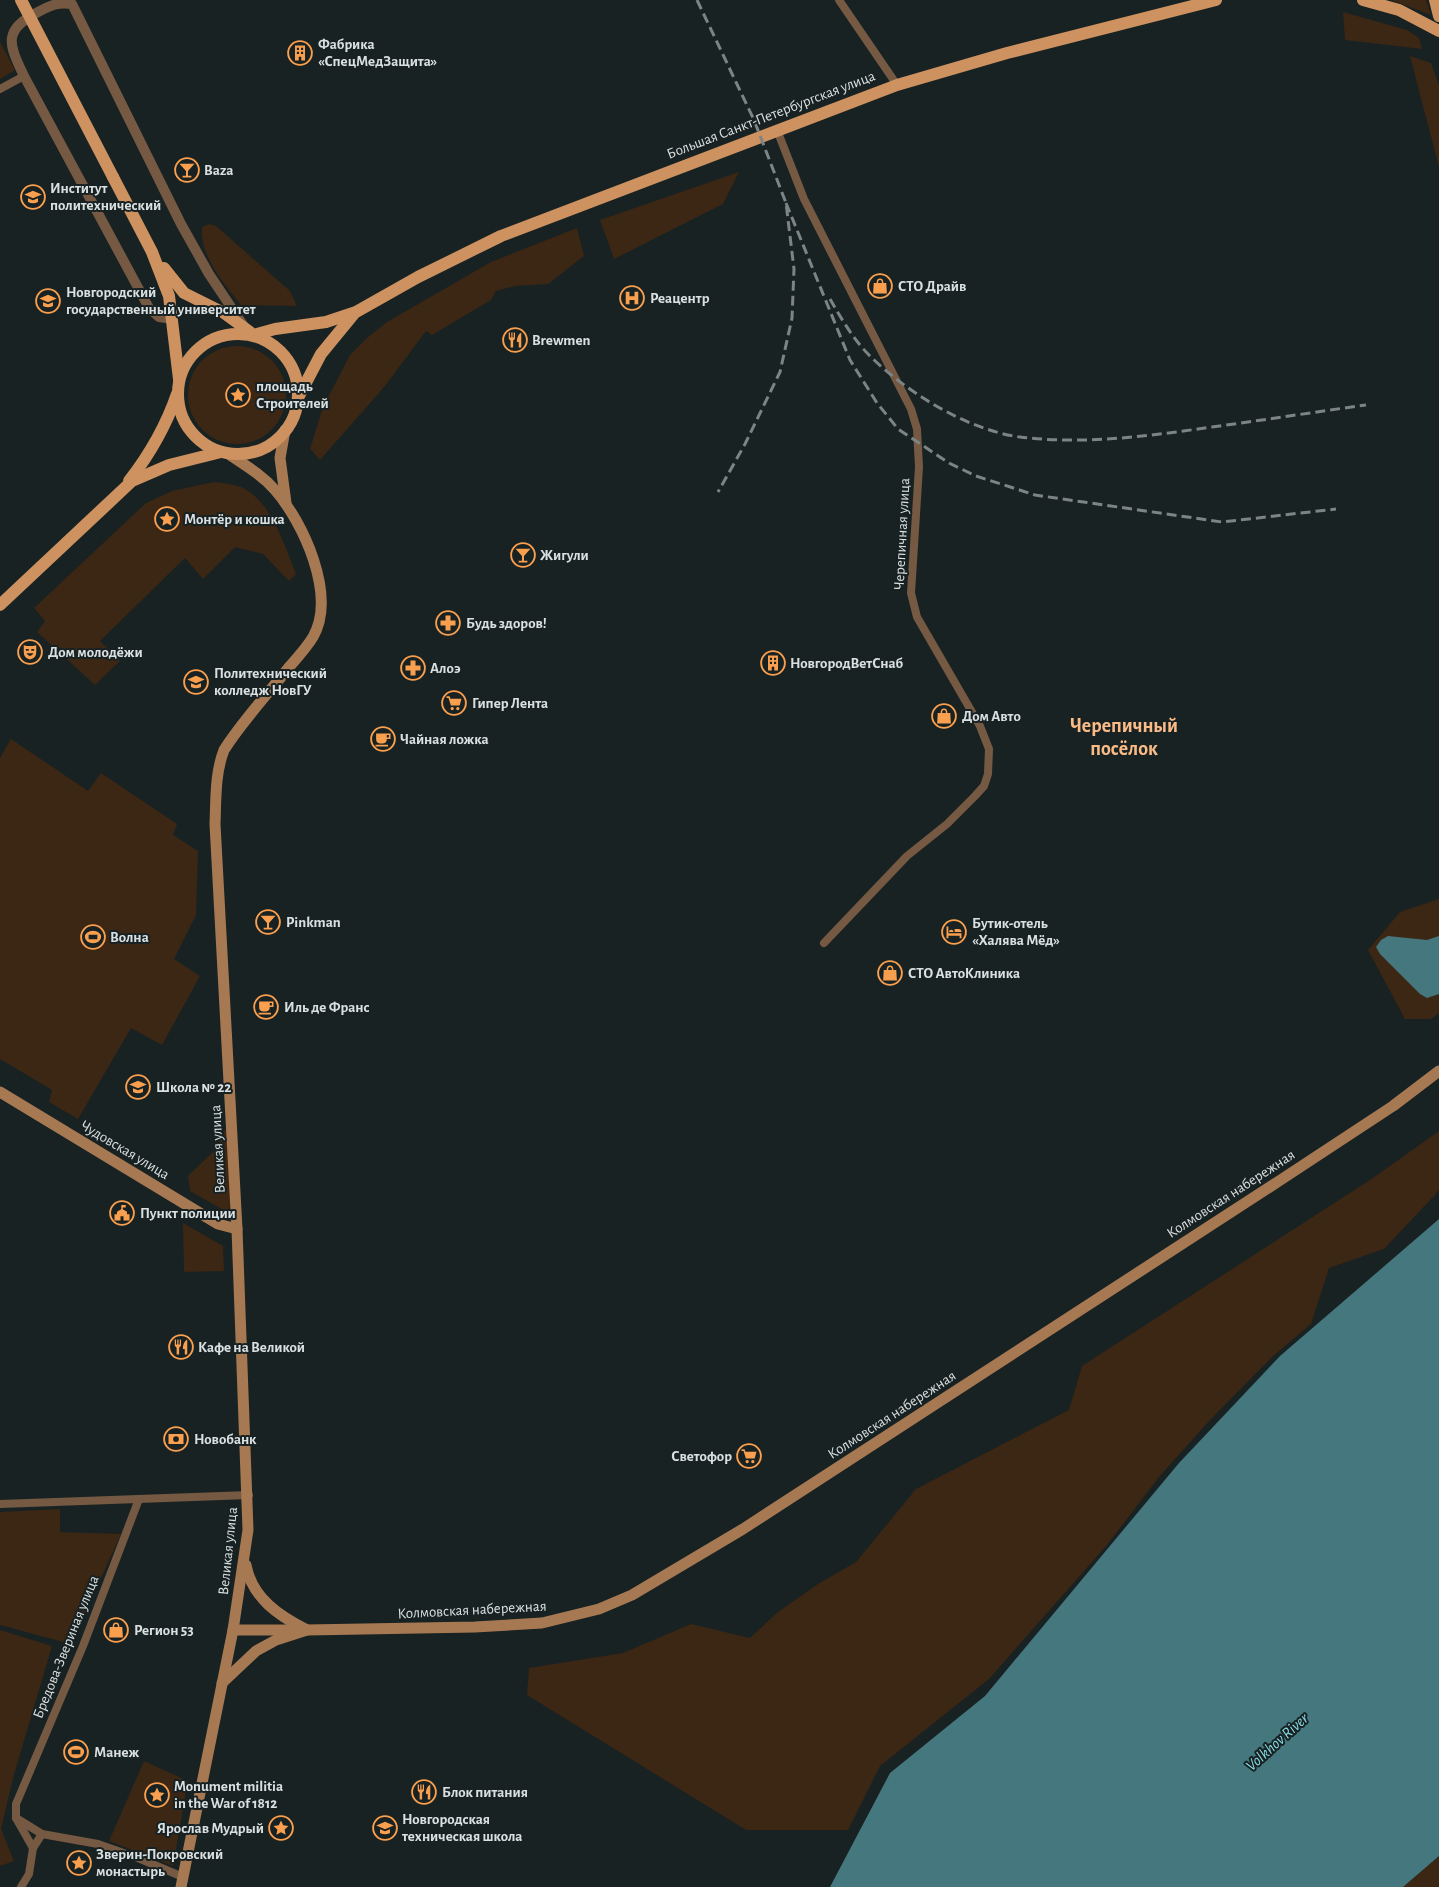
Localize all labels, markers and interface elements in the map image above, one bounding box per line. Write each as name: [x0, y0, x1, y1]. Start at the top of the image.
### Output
place label: Фабрика «СпецМедЗащита»: [318, 37, 437, 69]
building icon: Фабрика «СпецМедЗащита»: [287, 40, 313, 66]
street label: Большая Санкт-Петербургская улица: [665, 68, 877, 162]
bar icon: Baza: [174, 157, 200, 183]
place label: Baza: [204, 163, 233, 178]
place label: Институт политехнический: [50, 181, 161, 213]
school or university icon: Институт политехнический: [20, 184, 46, 210]
shop icon: СТО Драйв: [867, 273, 893, 299]
place label: СТО Драйв: [898, 279, 966, 294]
place label: Новгородский государственный университет: [66, 285, 256, 317]
hospital icon: Реацентр: [619, 285, 645, 311]
school or university icon: Новгородский государственный университет: [35, 288, 61, 314]
place label: Реацентр: [650, 291, 710, 306]
restaurant icon: Brewmen: [502, 327, 528, 353]
place label: Brewmen: [532, 333, 591, 348]
place label: площадь Строителей: [256, 379, 329, 411]
place icon: площадь Строителей: [225, 382, 251, 408]
street label: Черепичная улица: [892, 477, 912, 590]
place icon: Монтёр и кошка: [154, 506, 180, 532]
place label: Монтёр и кошка: [184, 512, 285, 527]
bar icon: Жигули: [510, 542, 536, 568]
place label: Жигули: [540, 548, 589, 563]
pharmacy icon: Будь здоров!: [435, 610, 461, 636]
place label: Будь здоров!: [466, 616, 547, 631]
theatre icon: Дом молодёжи: [17, 639, 43, 665]
place label: Дом молодёжи: [48, 645, 143, 660]
building icon: НовгородВетСнаб: [760, 650, 786, 676]
pharmacy icon: Алоэ: [400, 655, 426, 681]
place label: НовгородВетСнаб: [790, 656, 903, 671]
place label: Алоэ: [430, 661, 461, 676]
place label: Политехнический колледж НовГУ: [214, 666, 327, 698]
school or university icon: Политехнический колледж НовГУ: [183, 669, 209, 695]
supermarket icon: Гипер Лента: [441, 690, 467, 716]
place label: Гипер Лента: [472, 696, 548, 711]
shop icon: Дом Авто: [931, 703, 957, 729]
place label: Дом Авто: [962, 709, 1021, 724]
district label: Черепичный посёлок: [1070, 716, 1178, 759]
cafe icon: Чайная ложка: [370, 726, 396, 752]
place label: Чайная ложка: [400, 732, 489, 747]
bar icon: Pinkman: [255, 909, 281, 935]
place label: Pinkman: [286, 915, 341, 930]
place label: Бутик-отель «Халява Мёд»: [972, 916, 1060, 948]
hotel icon: Бутик-отель «Халява Мёд»: [941, 919, 967, 945]
sports icon: Волна: [80, 924, 106, 950]
place label: Волна: [110, 930, 149, 945]
shop icon: СТО АвтоКлиника: [877, 960, 903, 986]
place label: СТО АвтоКлиника: [908, 966, 1020, 981]
cafe icon: Иль де Франс: [253, 994, 279, 1020]
place label: Иль де Франс: [284, 1000, 370, 1015]
school or university icon: Школа № 22: [125, 1074, 151, 1100]
place label: Школа № 22: [156, 1080, 231, 1095]
street label: Великая улица: [208, 1104, 228, 1194]
street label: Чудовская улица: [78, 1118, 172, 1182]
street label: Колмовская набережная: [1164, 1147, 1298, 1241]
public building icon: Пункт полиции: [109, 1200, 135, 1226]
place label: Пункт полиции: [140, 1206, 236, 1221]
restaurant icon: Кафе на Великой: [168, 1334, 194, 1360]
place label: Кафе на Великой: [198, 1340, 305, 1355]
street label: Колмовская набережная: [825, 1368, 959, 1462]
bank icon: Новобанк: [163, 1426, 189, 1452]
place label: Новобанк: [194, 1432, 257, 1447]
supermarket icon: Светофор: [736, 1443, 762, 1469]
place label: Светофор: [671, 1449, 732, 1464]
street label: Великая улица: [216, 1506, 240, 1596]
street label: Бредова-Звериная улица: [30, 1573, 102, 1721]
street label: Колмовская набережная: [397, 1599, 547, 1621]
shop icon: Регион 53: [103, 1617, 129, 1643]
place label: Регион 53: [134, 1623, 194, 1638]
water label: Volkhov River: [1243, 1710, 1312, 1774]
sports icon: Манеж: [63, 1739, 89, 1765]
place label: Манеж: [94, 1745, 140, 1760]
place label: Monument militia in the War of 1812: [174, 1779, 283, 1811]
restaurant icon: Блок питания: [411, 1779, 437, 1805]
place icon: Monument militia in the War of 1812: [144, 1782, 170, 1808]
place label: Блок питания: [442, 1785, 528, 1800]
place label: Новгородская техническая школа: [401, 1812, 522, 1844]
place icon: Ярослав Мудрый: [268, 1815, 294, 1841]
school or university icon: Новгородская техническая школа: [372, 1815, 398, 1841]
place label: Ярослав Мудрый: [157, 1821, 264, 1836]
place label: Зверин-Покровский монастырь: [96, 1847, 223, 1879]
place icon: Зверин-Покровский монастырь: [66, 1850, 92, 1876]

